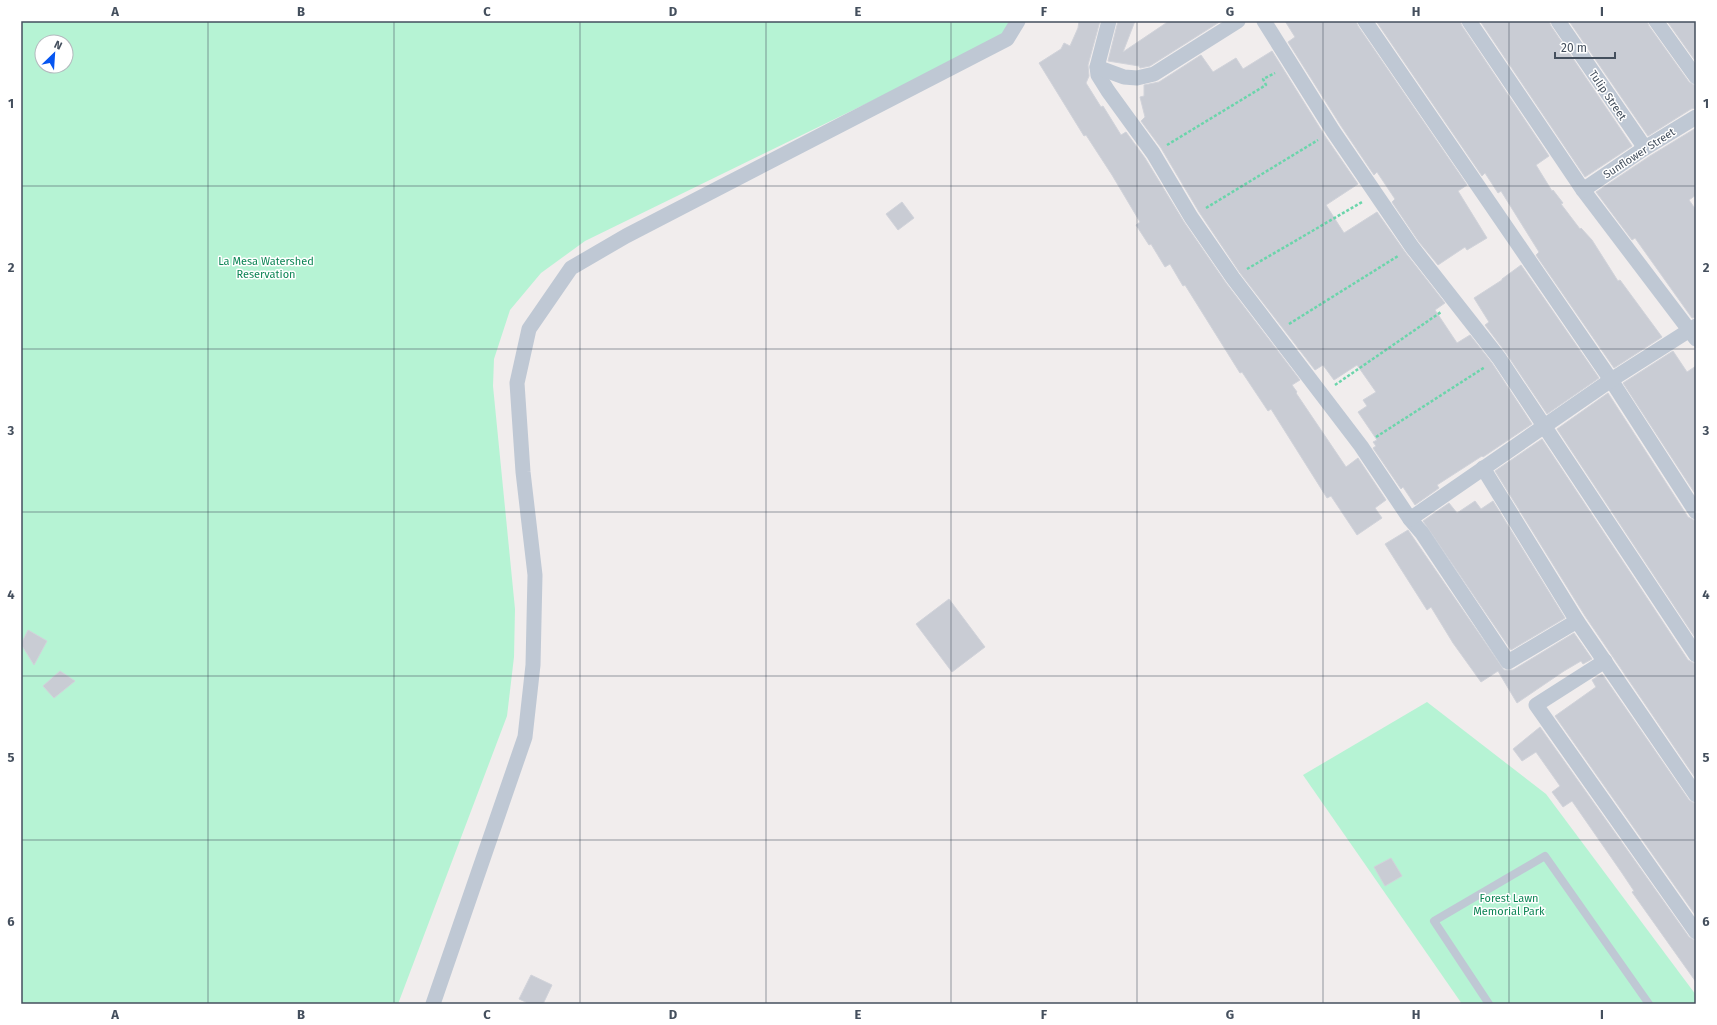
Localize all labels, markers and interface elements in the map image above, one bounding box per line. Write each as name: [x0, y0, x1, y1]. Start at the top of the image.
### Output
text: A: [110, 4, 119, 19]
text: B: [297, 4, 305, 19]
text: C: [483, 4, 491, 19]
text: D: [669, 4, 678, 19]
text: E: [855, 4, 862, 19]
text: F: [1041, 4, 1048, 19]
text: G: [1226, 4, 1234, 19]
text: H: [1412, 4, 1420, 19]
text: I: [1600, 4, 1604, 19]
north arrow: [34, 34, 74, 74]
scale bar: [1555, 34, 1615, 60]
text: N: [52, 38, 64, 53]
text: 20 m: [1561, 41, 1587, 55]
street label: Tulip Street: [1586, 68, 1629, 123]
text: 1: [8, 96, 14, 111]
text: 1: [1703, 96, 1709, 111]
street label: Sunflower Street: [1601, 125, 1677, 181]
park label: La Mesa Watershed Reservation: [218, 255, 314, 281]
text: 2: [8, 260, 15, 275]
text: 2: [1703, 260, 1710, 275]
text: 3: [7, 423, 15, 438]
text: 3: [1702, 423, 1710, 438]
text: 4: [7, 587, 15, 602]
text: 4: [1702, 587, 1710, 602]
text: 5: [8, 750, 15, 765]
text: 5: [1703, 750, 1710, 765]
park label: Forest Lawn Memorial Park: [1473, 892, 1545, 918]
text: 6: [7, 914, 15, 929]
text: 6: [1702, 914, 1710, 929]
text: A: [110, 1007, 119, 1022]
text: B: [297, 1007, 305, 1022]
text: C: [483, 1007, 491, 1022]
text: D: [669, 1007, 678, 1022]
text: E: [855, 1007, 862, 1022]
text: F: [1041, 1007, 1048, 1022]
text: G: [1226, 1007, 1234, 1022]
text: H: [1412, 1007, 1420, 1022]
text: I: [1600, 1007, 1604, 1022]

